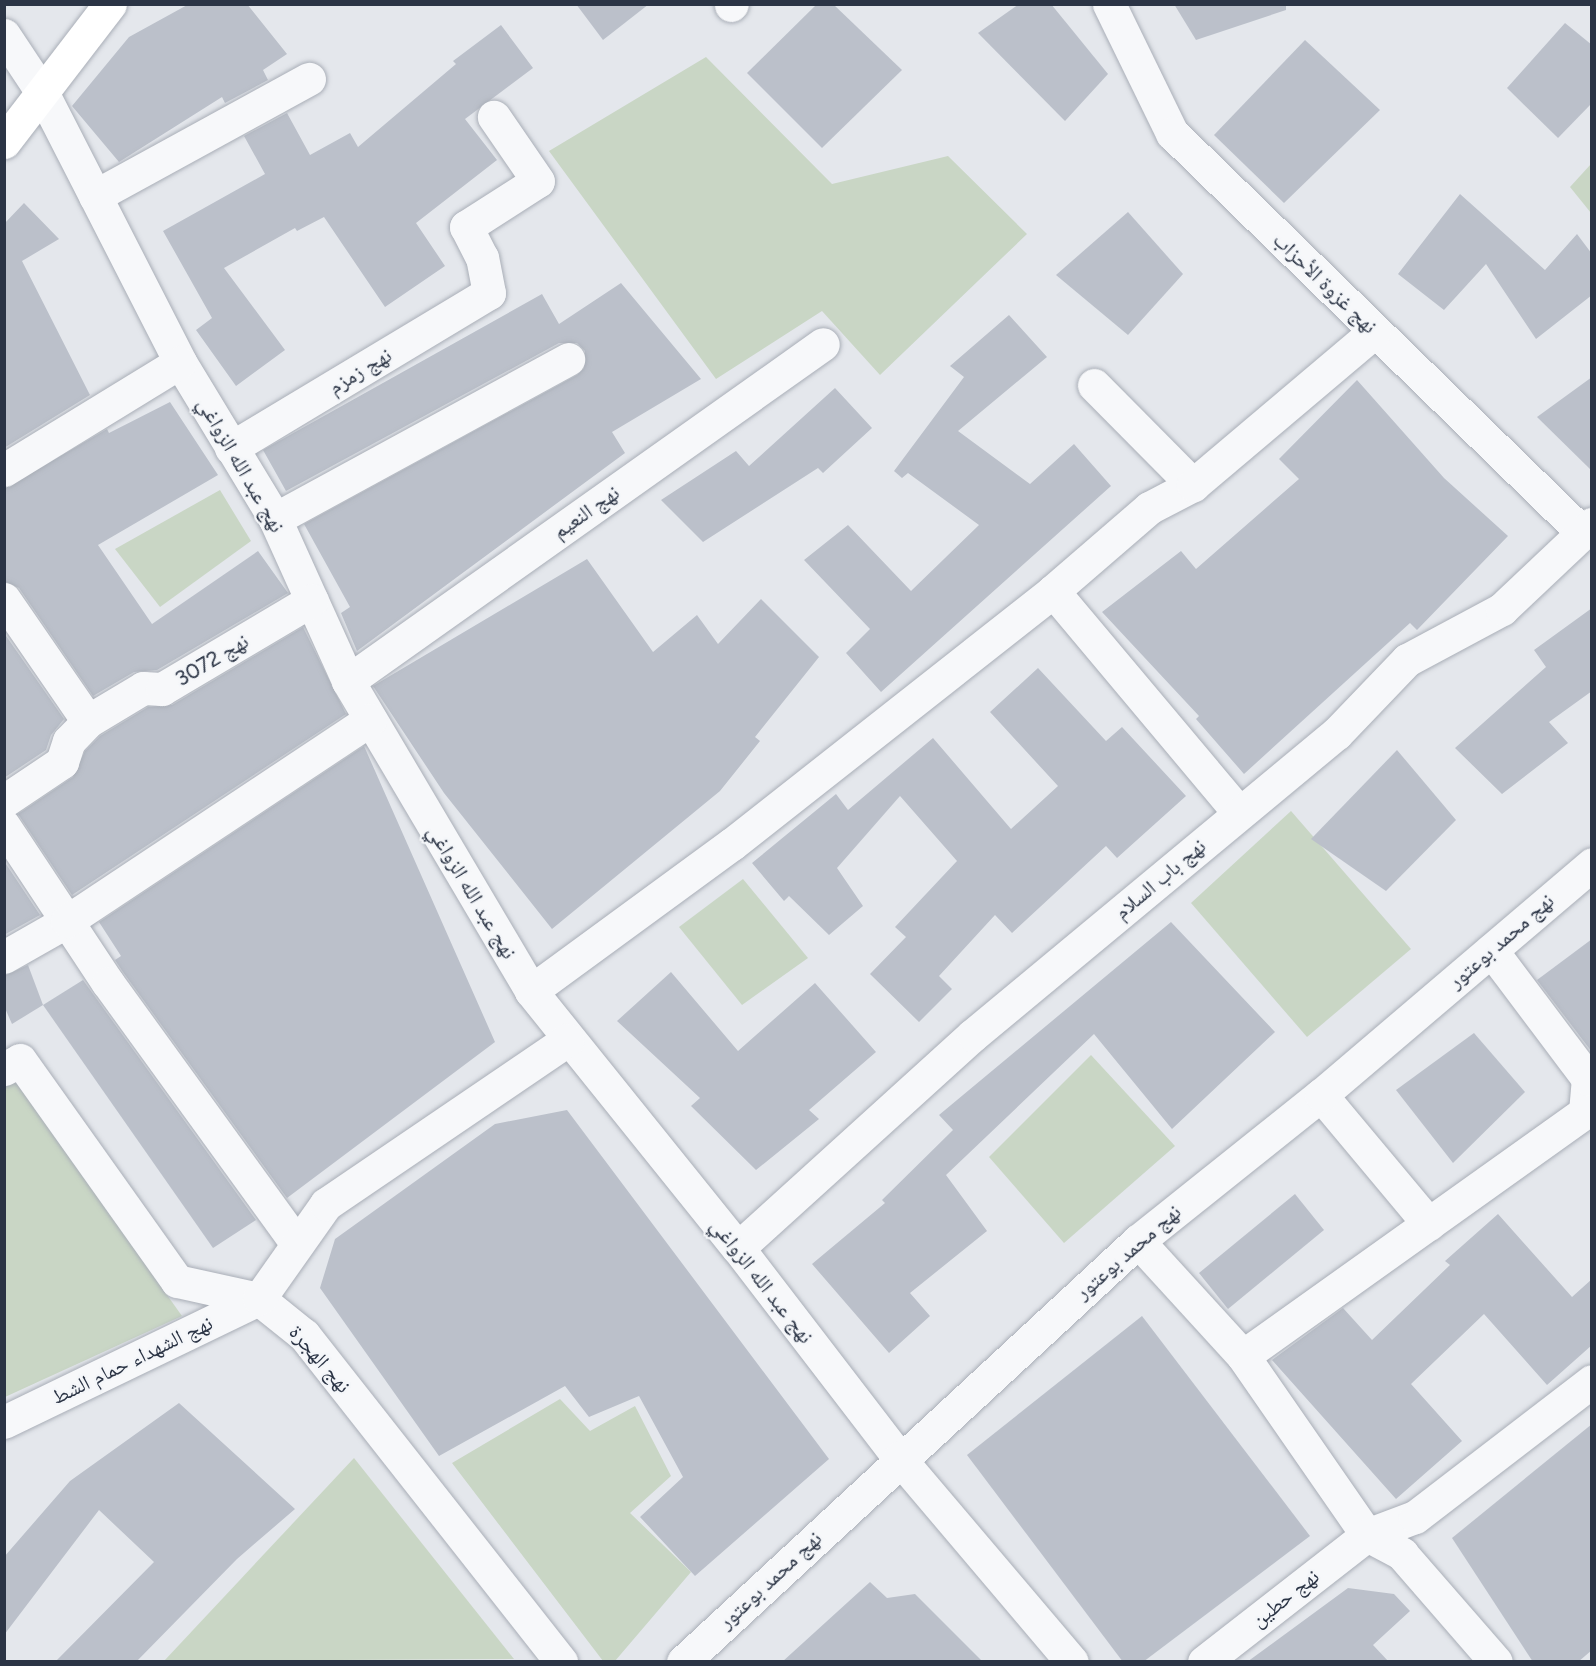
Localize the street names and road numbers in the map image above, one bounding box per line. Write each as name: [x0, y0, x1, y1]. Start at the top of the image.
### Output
street label: نهج غزوة الأحزاب: [1268, 227, 1382, 339]
street label: نهج زمزم: [324, 342, 396, 400]
street label: نهج عبد الله الزواغي: [192, 393, 290, 537]
street label: نهج النعيم: [548, 480, 624, 544]
street label: نهج 3072: [171, 628, 253, 692]
street label: نهج عبد الله الزواغي: [422, 820, 522, 964]
street label: نهج باب السلام: [1109, 833, 1211, 925]
street label: نهج محمد بوعتور: [1443, 888, 1559, 994]
street label: نهج محمد بوعتور: [1070, 1199, 1186, 1305]
street label: نهج عبد الله الزواغي: [705, 1213, 819, 1349]
street label: نهج الشهداء حمام الشط: [47, 1310, 217, 1410]
street label: نهج الهجرة: [284, 1320, 356, 1398]
street label: نهج محمد بوعتور: [713, 1526, 827, 1634]
street label: نهج حطين: [1246, 1564, 1324, 1632]

